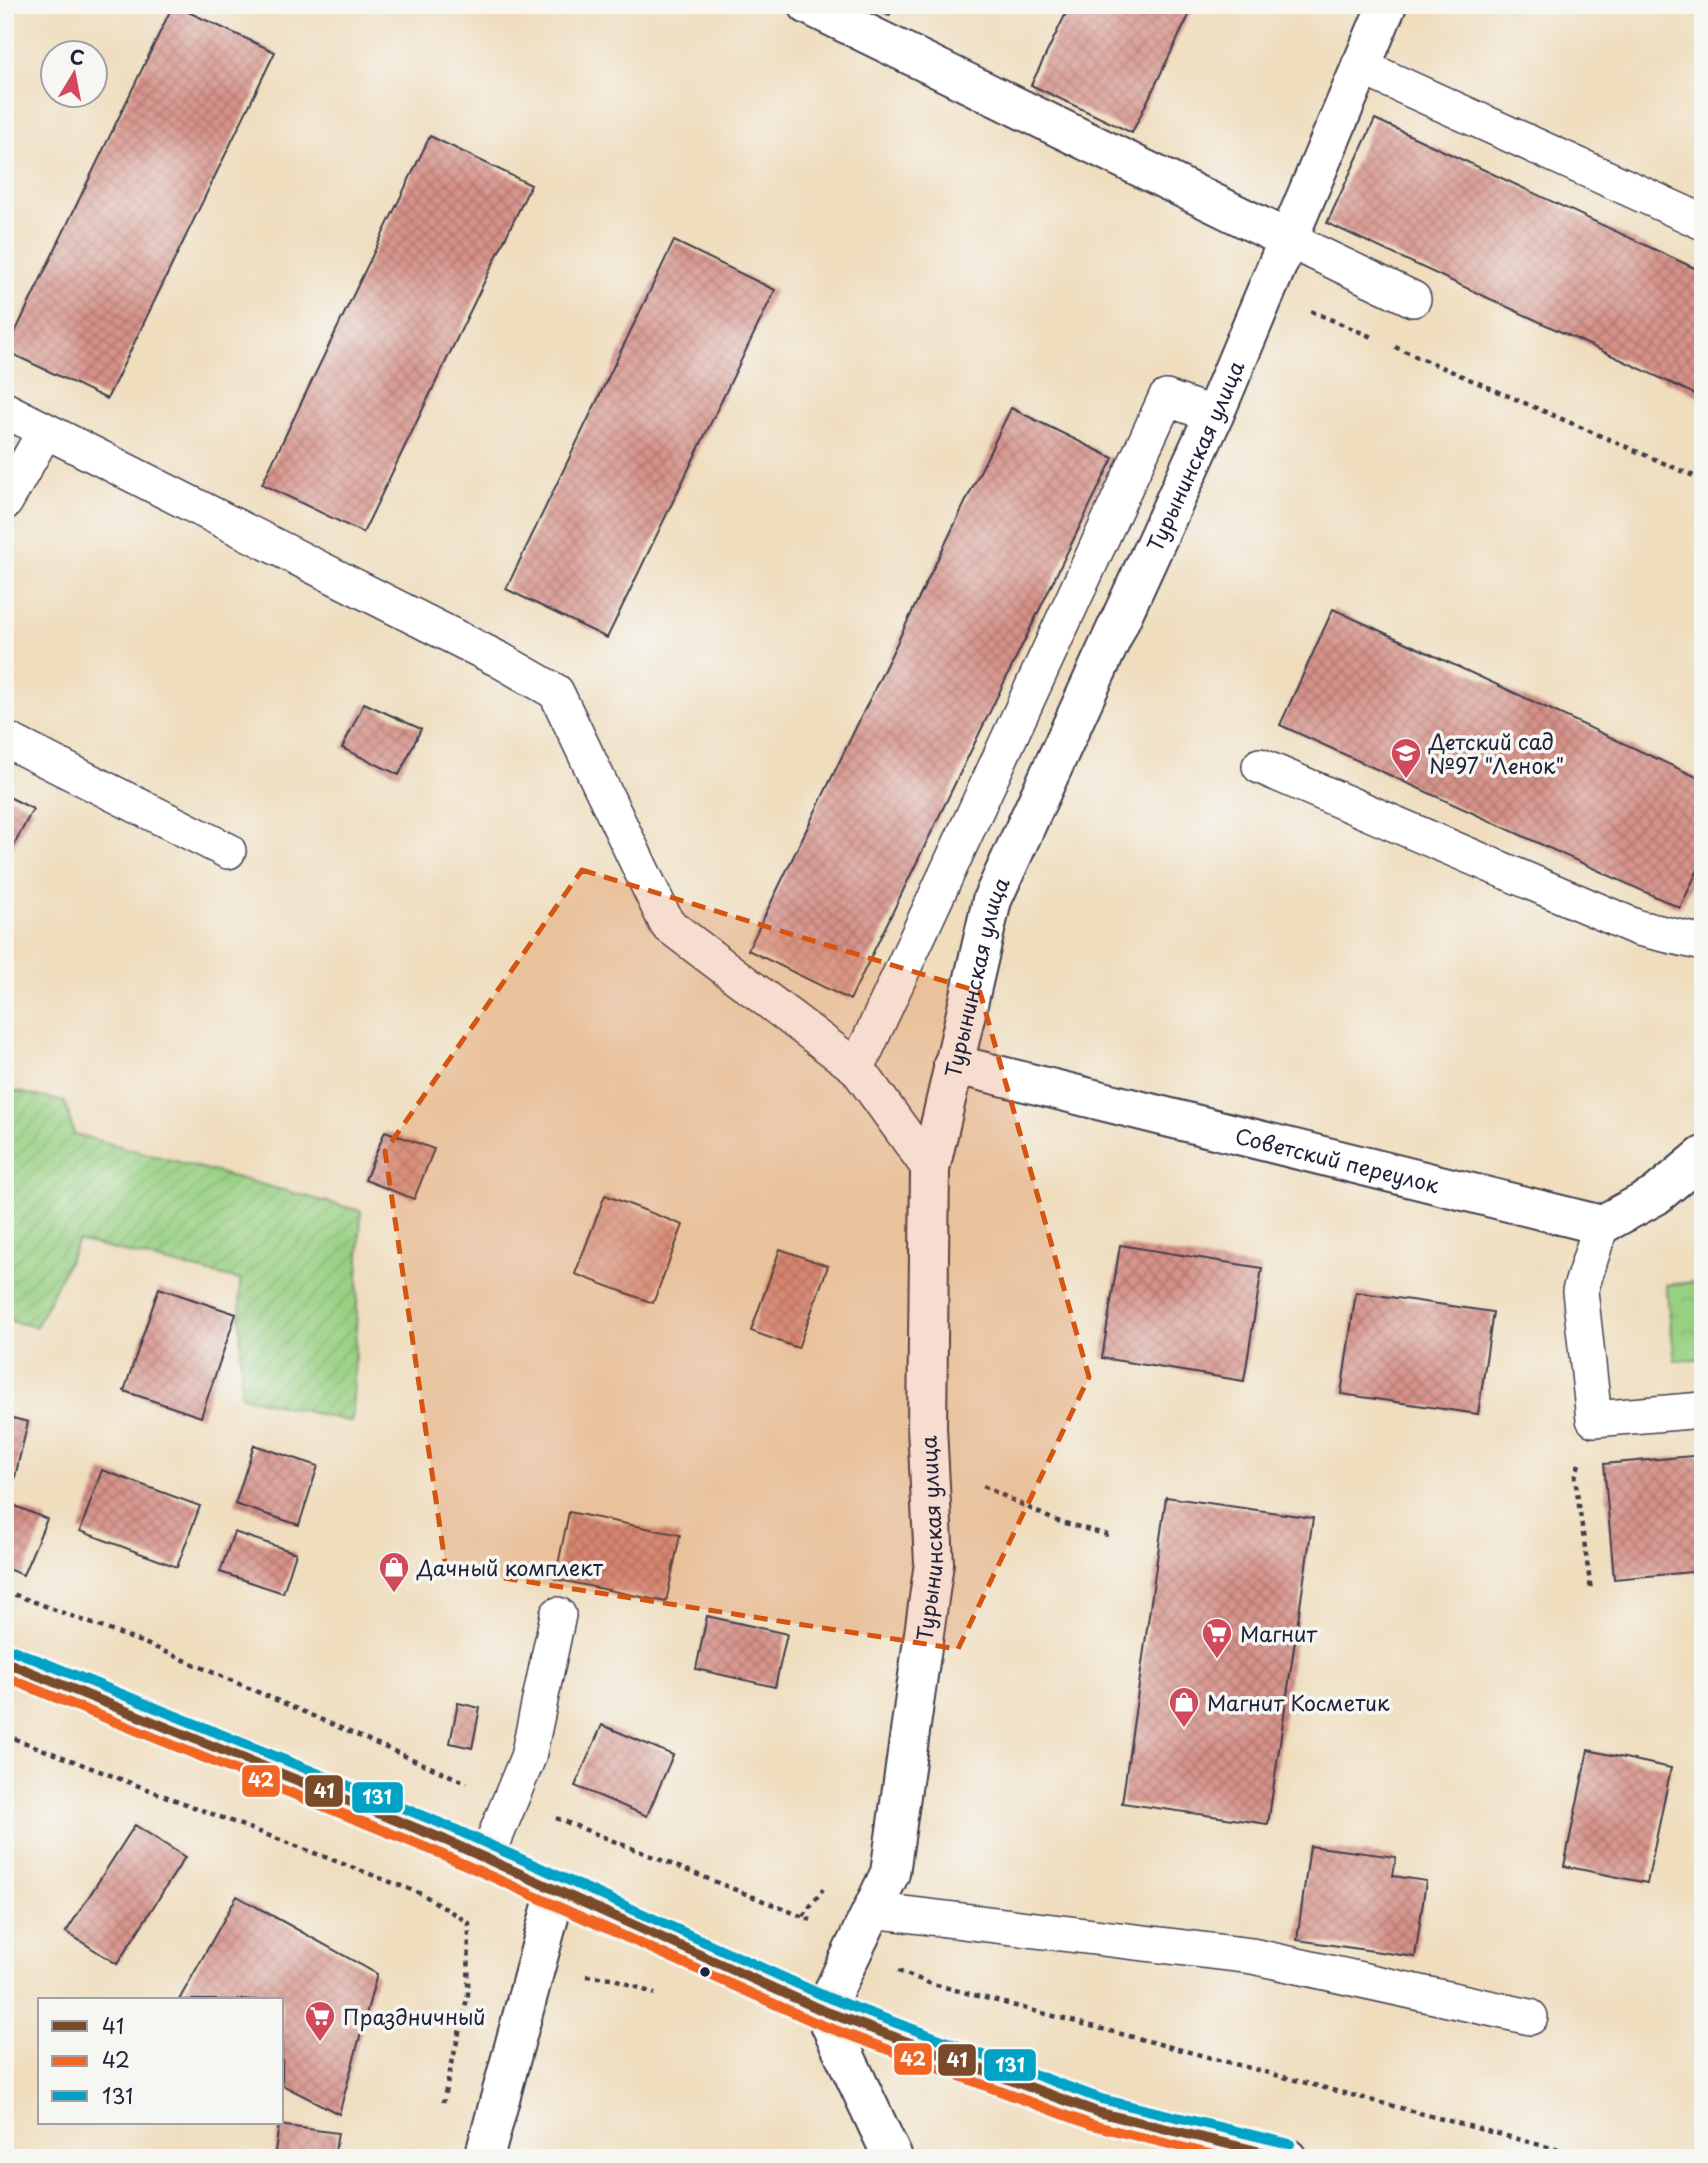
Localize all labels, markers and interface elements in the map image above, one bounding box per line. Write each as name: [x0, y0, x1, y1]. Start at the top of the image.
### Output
north arrow: [38, 38, 108, 108]
text: С: [68, 41, 87, 71]
street label: Турынинская улица: [1138, 355, 1252, 556]
place label: Детский сад №97 "Ленок": [1428, 725, 1564, 781]
school or university icon: Детский сад №97 "Ленок": [1389, 736, 1423, 780]
street label: Турынинская улица: [936, 871, 1017, 1081]
street label: Советский переулок: [1232, 1119, 1443, 1200]
street label: Турынинская улица: [907, 1434, 950, 1643]
shop icon: Дачный комплект: [377, 1550, 411, 1594]
place label: Дачный комплект: [416, 1551, 604, 1583]
supermarket icon: Магнит: [1200, 1616, 1234, 1660]
place label: Магнит: [1240, 1617, 1317, 1649]
shop icon: Магнит Косметик: [1167, 1685, 1201, 1729]
place label: Магнит Косметик: [1207, 1686, 1390, 1718]
line badge: 42: [241, 1764, 281, 1798]
text: 42: [248, 1765, 274, 1793]
line badge: 41: [304, 1774, 344, 1808]
text: 41: [313, 1776, 335, 1804]
line badge: 131: [351, 1781, 404, 1814]
text: 131: [362, 1782, 392, 1810]
unlabelled marker: [698, 1965, 712, 1979]
legend: [38, 1998, 284, 2124]
supermarket icon: Праздничный: [303, 1999, 337, 2043]
place label: Праздничный: [343, 2000, 486, 2032]
text: 41: [102, 2009, 124, 2041]
line badge: 42: [893, 2042, 933, 2076]
text: 42: [102, 2043, 130, 2075]
line badge: 41: [937, 2043, 977, 2077]
text: 42: [900, 2044, 926, 2072]
text: 41: [946, 2045, 968, 2073]
line badge: 131: [983, 2048, 1037, 2082]
text: 131: [995, 2050, 1025, 2078]
text: 131: [102, 2079, 133, 2111]

